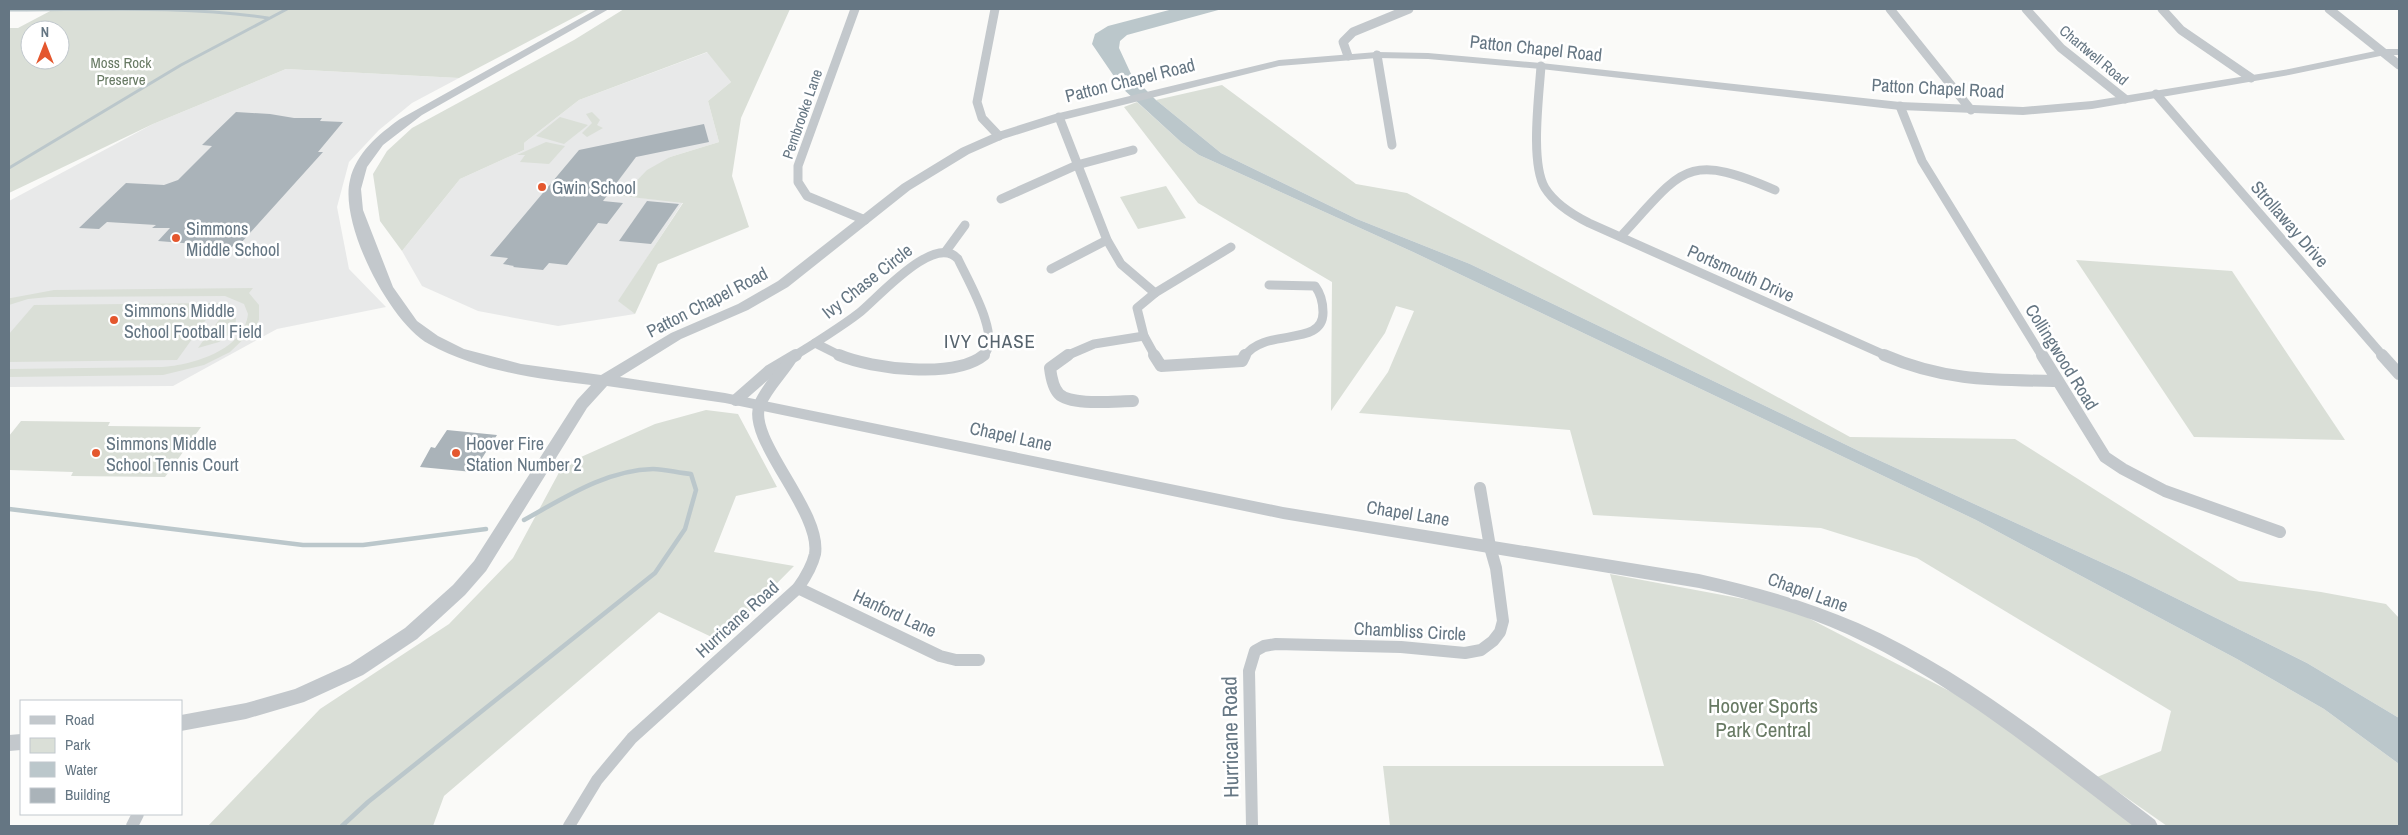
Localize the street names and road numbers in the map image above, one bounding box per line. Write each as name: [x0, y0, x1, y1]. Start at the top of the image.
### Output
street label: Chartwell Road: [2055, 20, 2133, 90]
street label: Patton Chapel Road: [1469, 29, 1603, 67]
street label: Patton Chapel Road: [1062, 52, 1198, 108]
street label: Pembrooke Lane: [777, 66, 827, 162]
street label: Patton Chapel Road: [1871, 72, 2005, 104]
street label: Strollaway Drive: [2245, 175, 2335, 273]
street label: Ivy Chase Circle: [817, 238, 917, 324]
street label: Portsmouth Drive: [1683, 238, 1799, 308]
street label: Patton Chapel Road: [642, 261, 772, 343]
street label: Collingwood Road: [2019, 299, 2105, 415]
street label: Chapel Lane: [967, 415, 1055, 457]
street label: Chapel Lane: [1365, 494, 1451, 532]
street label: Chapel Lane: [1764, 566, 1852, 618]
street label: Hurricane Road: [690, 575, 784, 663]
street label: Hanford Lane: [849, 583, 941, 643]
street label: Chambliss Circle: [1353, 616, 1467, 646]
street label: Hurricane Road: [1214, 676, 1246, 798]

